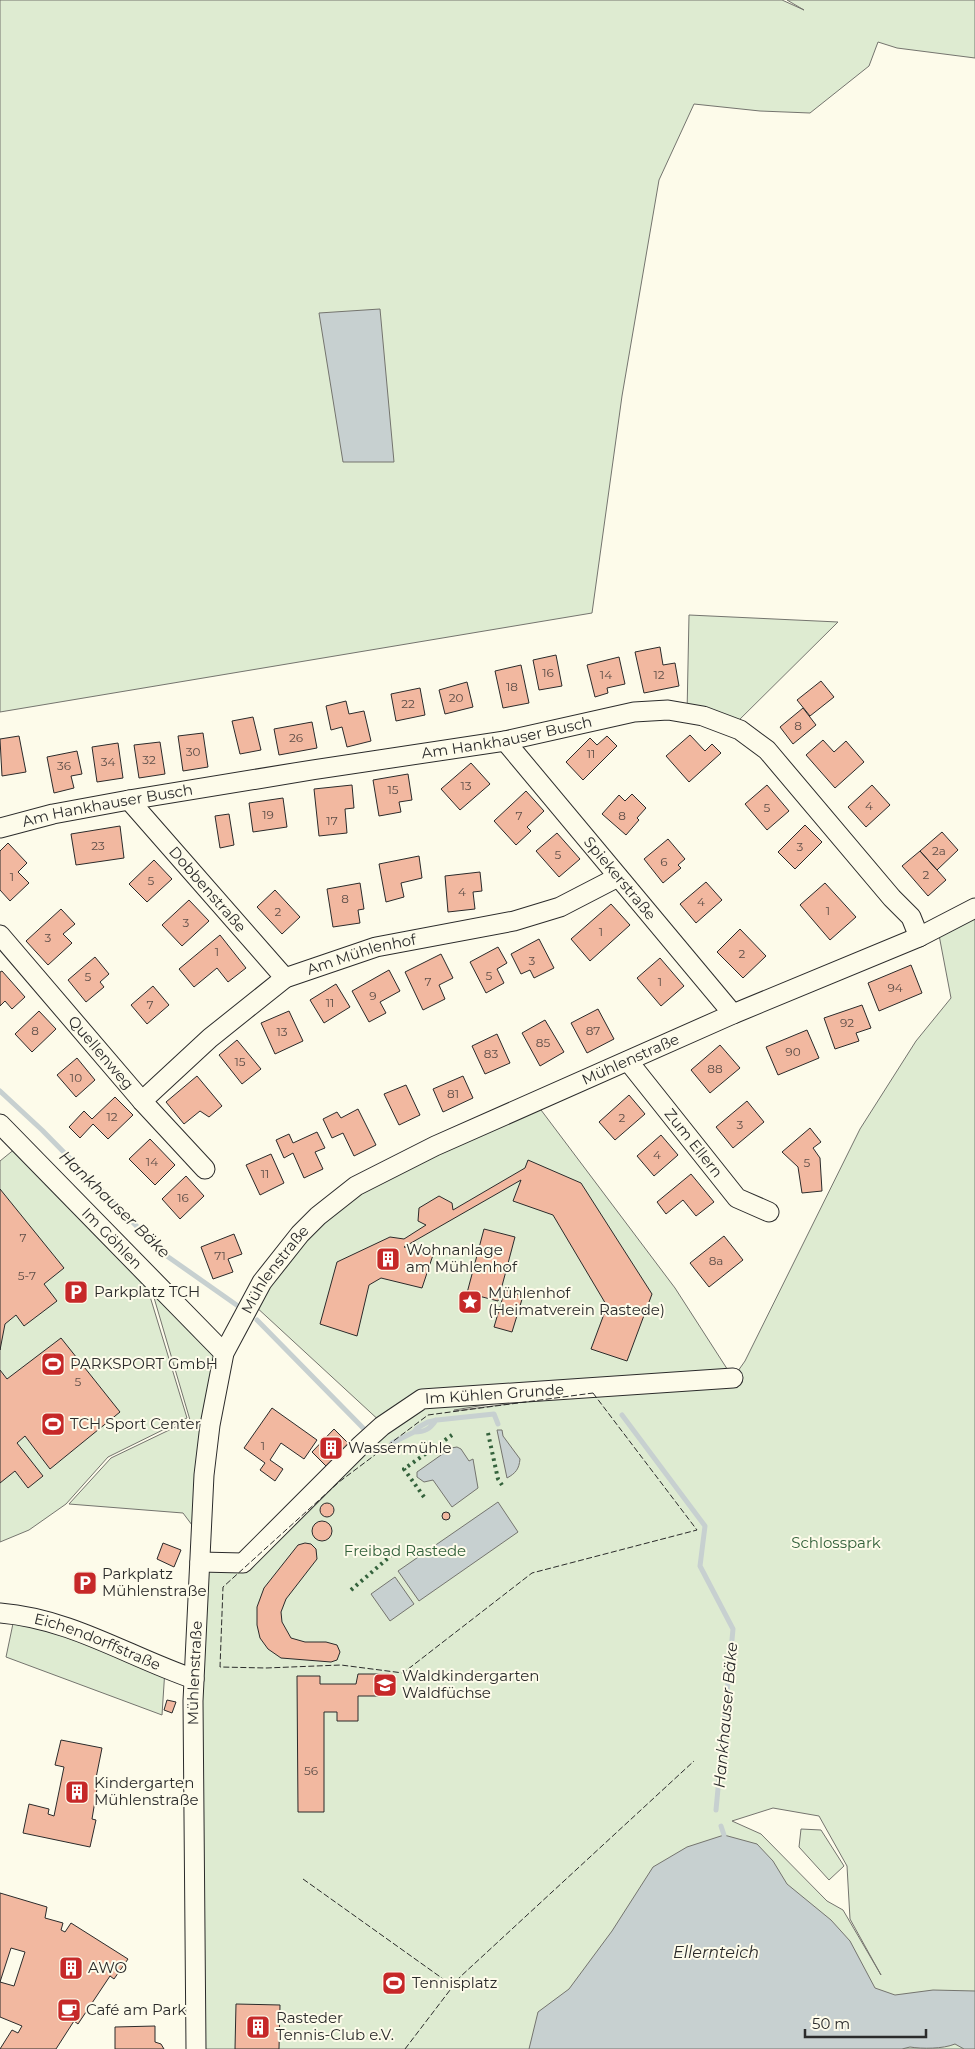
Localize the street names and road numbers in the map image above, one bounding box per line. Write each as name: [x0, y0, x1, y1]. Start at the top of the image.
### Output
street label: Am Hankhauser Busch: [420, 712, 594, 762]
street label: Am Hankhauser Busch: [20, 780, 194, 831]
street label: Spiekerstraße: [580, 832, 660, 924]
street label: Dobbenstraße: [165, 842, 251, 936]
street label: Am Mühlenhof: [304, 929, 419, 979]
street label: Quellenweg: [64, 1012, 138, 1093]
street label: Mühlenstraße: [579, 1029, 682, 1089]
street label: Zum Ellern: [661, 1105, 727, 1181]
street label: Im Göhlen: [78, 1203, 147, 1273]
street label: Mühlenstraße: [237, 1221, 312, 1317]
street label: Im Kühlen Grunde: [424, 1379, 564, 1408]
street label: Eichendorffstraße: [32, 1609, 164, 1674]
street label: Mühlenstraße: [183, 1620, 206, 1725]

